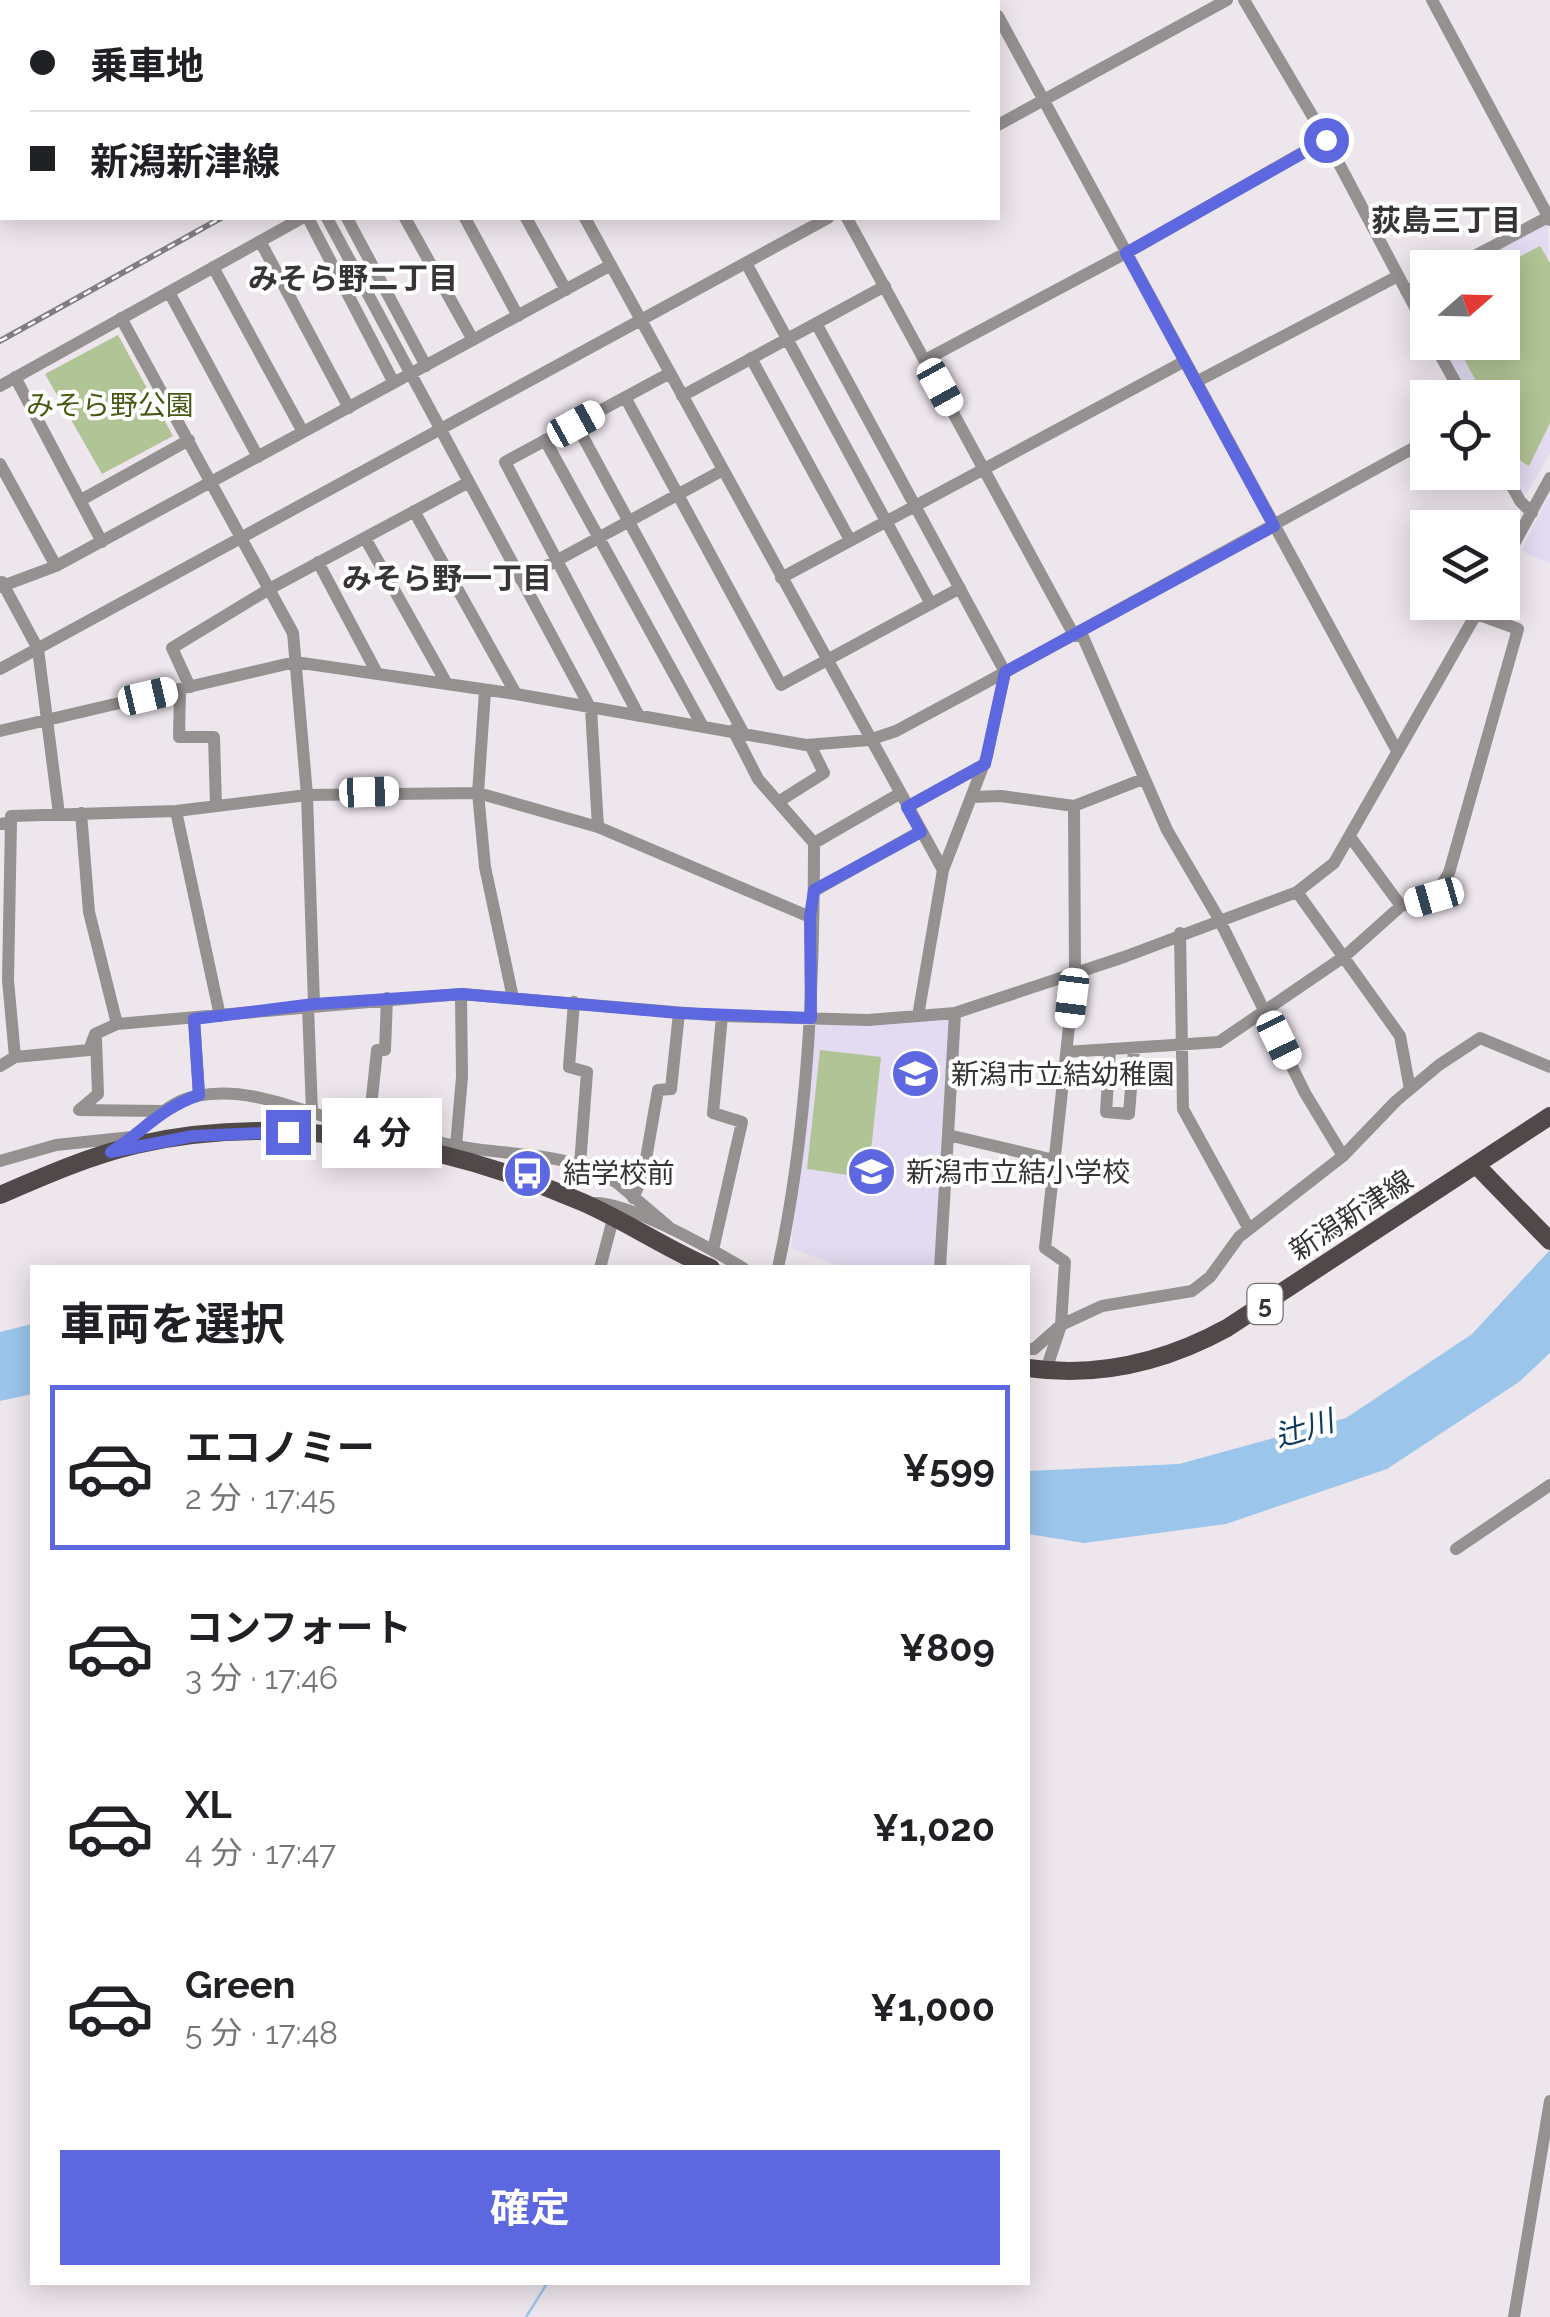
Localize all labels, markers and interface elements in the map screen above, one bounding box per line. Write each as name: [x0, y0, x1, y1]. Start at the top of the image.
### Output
text: 乗車地: [90, 43, 204, 88]
route start: [1304, 118, 1349, 163]
text: 新潟新津線: [90, 139, 280, 184]
district label: 荻島三丁目: [1371, 203, 1521, 238]
north arrow: [1410, 250, 1520, 360]
map controls: [1410, 250, 1520, 620]
district label: みそら野二丁目: [248, 261, 458, 296]
car: [912, 353, 968, 421]
button: locate: [1410, 380, 1520, 490]
park label: みそら野公園: [26, 389, 194, 422]
car: [542, 396, 610, 452]
button: layers: [1410, 510, 1520, 620]
district label: みそら野一丁目: [342, 561, 552, 596]
car: [115, 675, 181, 717]
car: [338, 776, 400, 808]
car: [1401, 874, 1467, 920]
car: [1053, 966, 1091, 1030]
car: [1252, 1006, 1306, 1074]
school or university icon: 新潟市立結幼稚園: [890, 1048, 942, 1100]
place label: 新潟市立結幼稚園: [951, 1058, 1175, 1091]
callout: 4 分: [323, 1097, 443, 1167]
route end: [266, 1110, 311, 1155]
text: 4 分: [353, 1114, 411, 1151]
school or university icon: 新潟市立結小学校: [845, 1146, 897, 1198]
bus stop icon: 結学校前: [502, 1147, 554, 1199]
place label: 新潟市立結小学校: [906, 1156, 1130, 1189]
place label: 結学校前: [563, 1157, 675, 1190]
street label: 新潟新津線: [1284, 1163, 1419, 1267]
road number: 5: [1248, 1284, 1282, 1324]
text: 車両を選択: [60, 1298, 285, 1351]
water label: 辻川: [1270, 1402, 1341, 1454]
icon: car: [65, 1423, 155, 1513]
text: エコノミー: [185, 1425, 375, 1470]
text: ¥599: [902, 1445, 995, 1490]
text: 2 分 · 17:45: [185, 1479, 336, 1516]
icon: car: [65, 1603, 155, 1693]
text: コンフォート: [185, 1605, 412, 1650]
text: ¥809: [899, 1625, 995, 1670]
text: 3 分 · 17:46: [185, 1659, 338, 1696]
text: XL: [185, 1782, 232, 1827]
icon: car: [65, 1783, 155, 1873]
text: ¥1,020: [872, 1805, 995, 1850]
text: 4 分 · 17:47: [185, 1834, 336, 1871]
text: Green: [185, 1962, 295, 2007]
icon: car: [65, 1963, 155, 2053]
text: ¥1,000: [870, 1985, 995, 2030]
text: 5 分 · 17:48: [185, 2014, 338, 2051]
button: 確定: [60, 2150, 1000, 2265]

